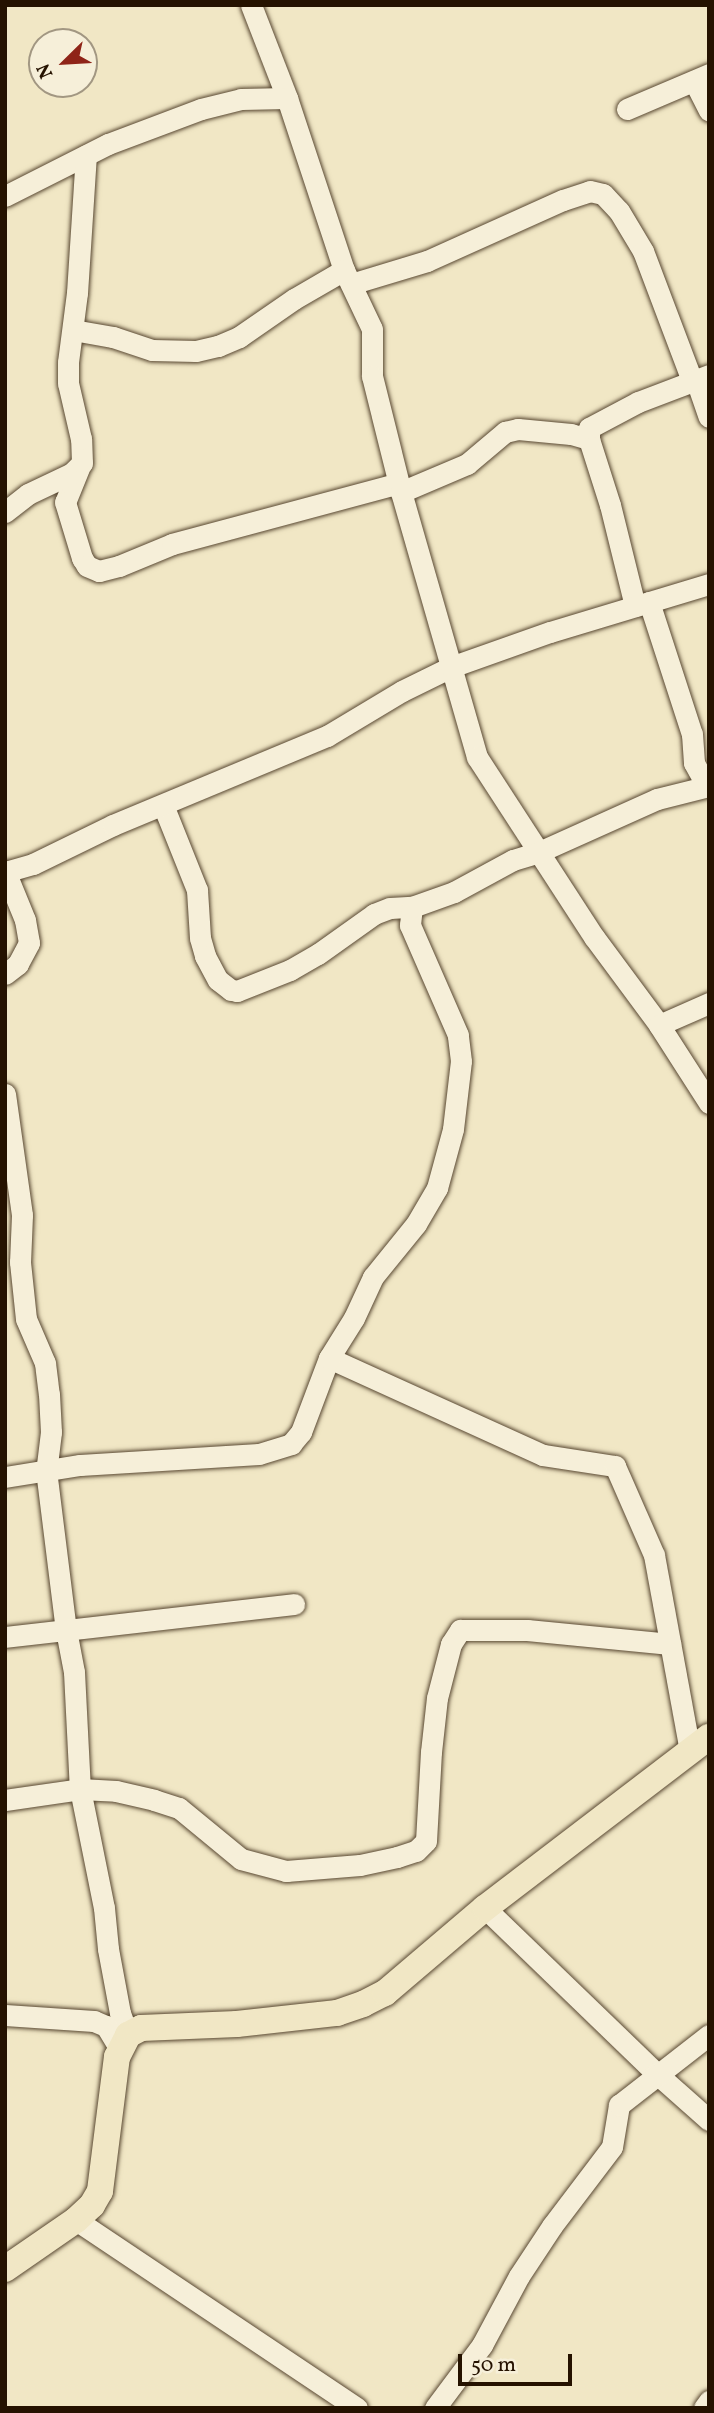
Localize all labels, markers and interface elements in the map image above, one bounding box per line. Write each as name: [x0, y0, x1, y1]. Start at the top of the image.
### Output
north arrow: [28, 28, 98, 98]
text: N: [31, 59, 60, 82]
scale bar: [462, 2340, 576, 2384]
text: 50 m: [471, 2351, 516, 2380]

